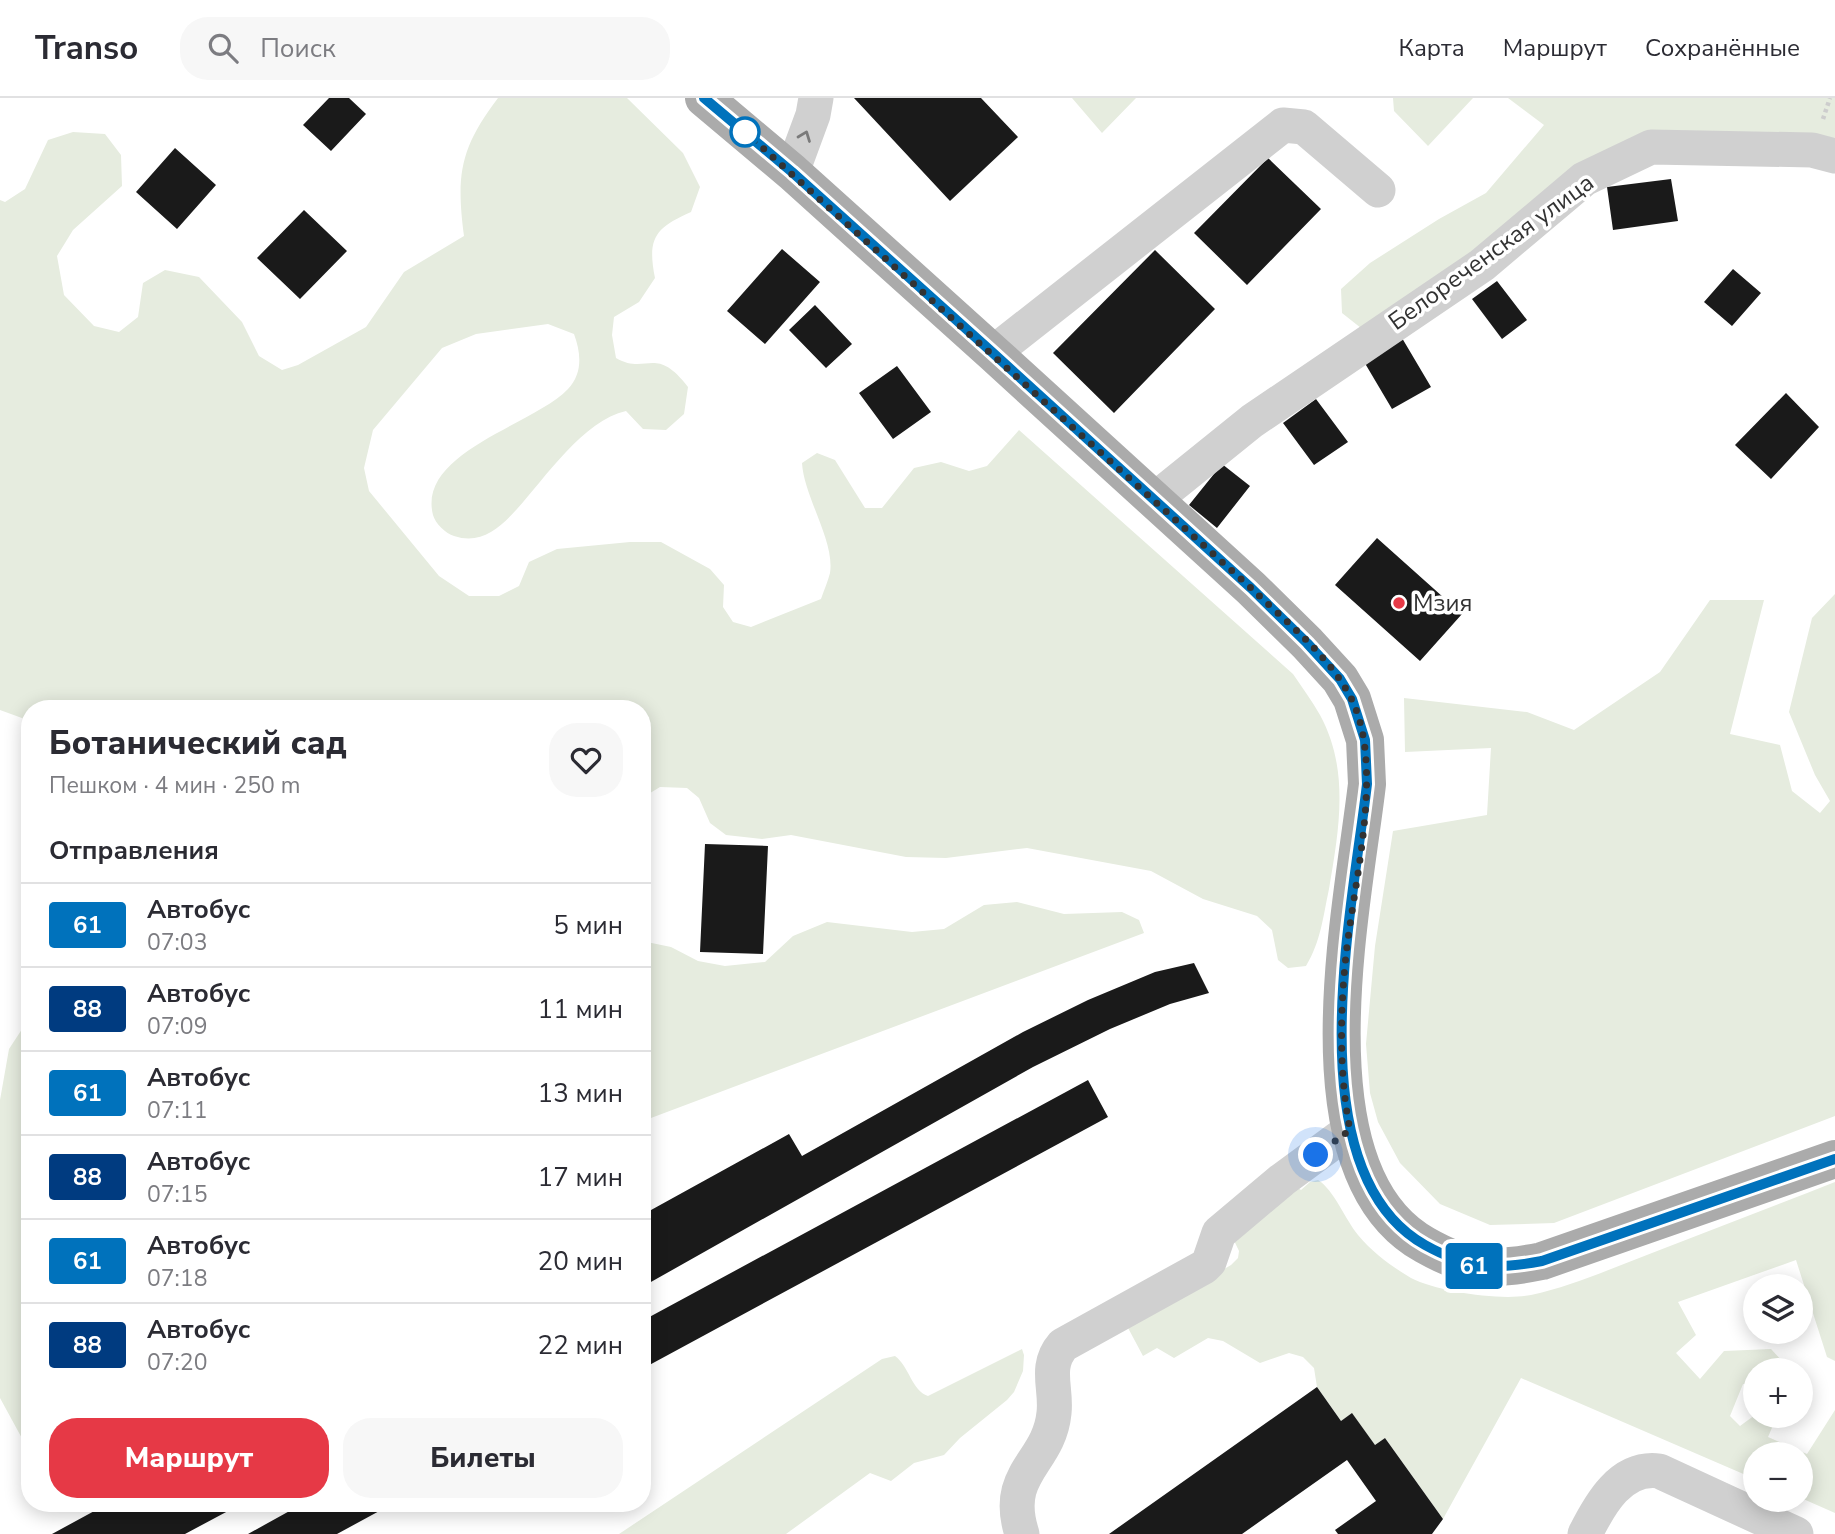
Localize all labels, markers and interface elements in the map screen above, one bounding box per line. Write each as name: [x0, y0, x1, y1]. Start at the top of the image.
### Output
search box: [180, 17, 670, 80]
text: Transo: [35, 26, 138, 71]
icon: search: [204, 29, 242, 67]
text: Поиск: [260, 31, 336, 66]
text: Карта: [1399, 32, 1465, 64]
text: Маршрут: [1503, 32, 1607, 64]
text: Сохранённые: [1645, 32, 1800, 64]
unlabelled marker: [730, 117, 760, 147]
one-way arrow: [797, 130, 811, 142]
street label: Белореченская улица: [1382, 167, 1600, 337]
place label: Мзия: [1413, 587, 1472, 619]
marker: Мзия: [1391, 595, 1407, 611]
text: Ботанический сад: [49, 721, 347, 766]
button: heart: [549, 723, 623, 797]
text: Пешком · 4 мин · 250 m: [49, 770, 300, 801]
text: Отправления: [49, 833, 219, 868]
text: Автобус: [147, 892, 250, 927]
text: 5 мин: [553, 908, 623, 943]
text: 61: [73, 909, 102, 941]
text: 07:03: [147, 927, 207, 958]
text: Автобус: [147, 976, 250, 1011]
text: 11 мин: [538, 992, 623, 1027]
text: 88: [73, 993, 102, 1025]
text: 07:09: [147, 1011, 207, 1042]
text: Автобус: [147, 1060, 250, 1095]
text: 13 мин: [538, 1076, 623, 1111]
text: 61: [73, 1077, 102, 1109]
text: 07:11: [147, 1095, 207, 1126]
your location: [1298, 1137, 1333, 1172]
text: Автобус: [147, 1144, 250, 1179]
text: 17 мин: [538, 1160, 623, 1195]
text: 88: [73, 1161, 102, 1193]
text: 07:15: [147, 1179, 207, 1210]
text: Автобус: [147, 1228, 250, 1263]
line badge: 61: [1442, 1243, 1506, 1289]
text: 20 мин: [538, 1244, 623, 1279]
text: 61: [73, 1245, 102, 1277]
text: 61: [1460, 1250, 1488, 1282]
text: 07:18: [147, 1263, 207, 1294]
map controls: [1743, 1274, 1813, 1512]
button: layers: [1743, 1274, 1813, 1344]
text: Автобус: [147, 1312, 250, 1347]
text: 22 мин: [538, 1328, 623, 1363]
text: 88: [73, 1329, 102, 1361]
text: 07:20: [147, 1347, 207, 1378]
button: +: [1743, 1358, 1813, 1428]
button: Маршрут: [49, 1418, 329, 1498]
button: Билеты: [343, 1418, 623, 1498]
button: −: [1743, 1442, 1813, 1512]

